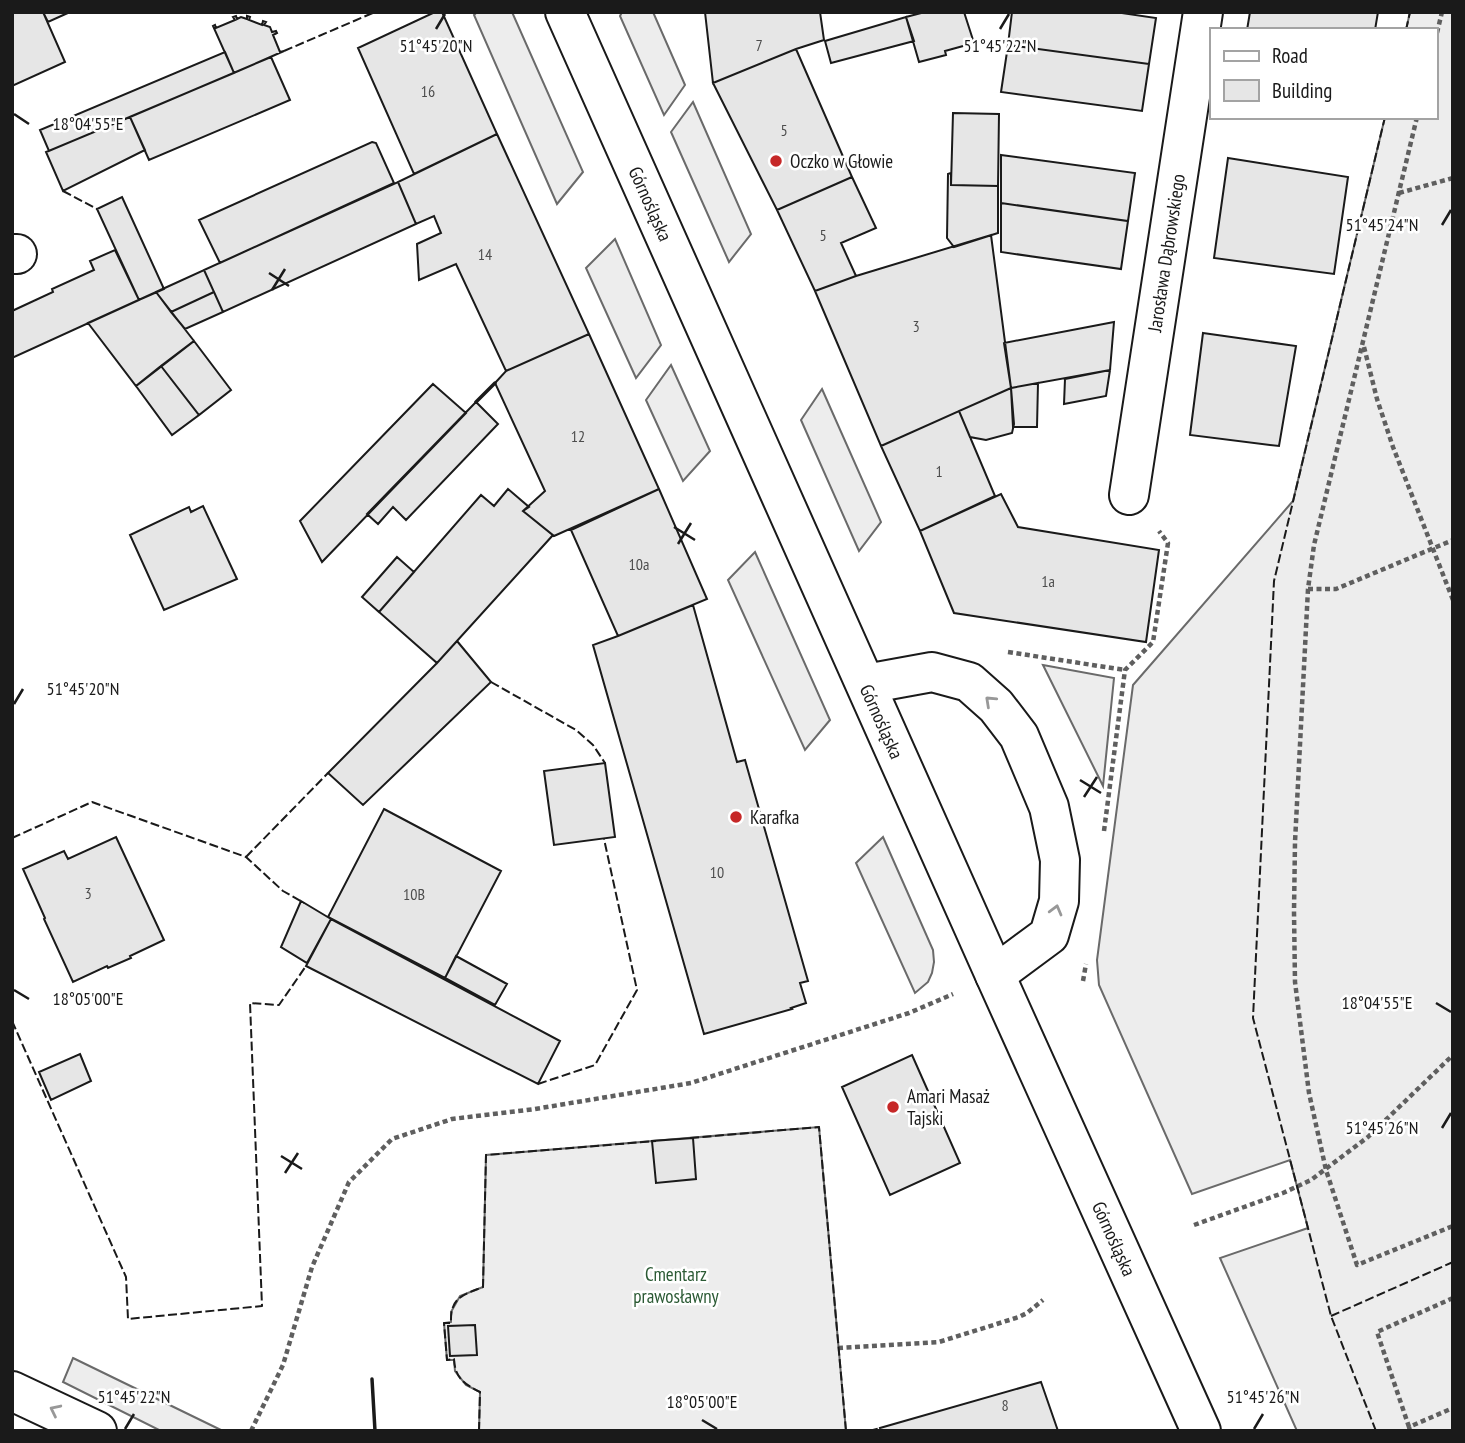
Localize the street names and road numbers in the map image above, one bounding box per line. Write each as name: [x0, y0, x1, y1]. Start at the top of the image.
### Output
street label: Górnośląska: [624, 163, 678, 245]
street label: Jarosława Dąbrowskiego: [1142, 172, 1190, 334]
street label: Górnośląska: [855, 680, 909, 763]
street label: Górnośląska: [1087, 1198, 1141, 1280]

